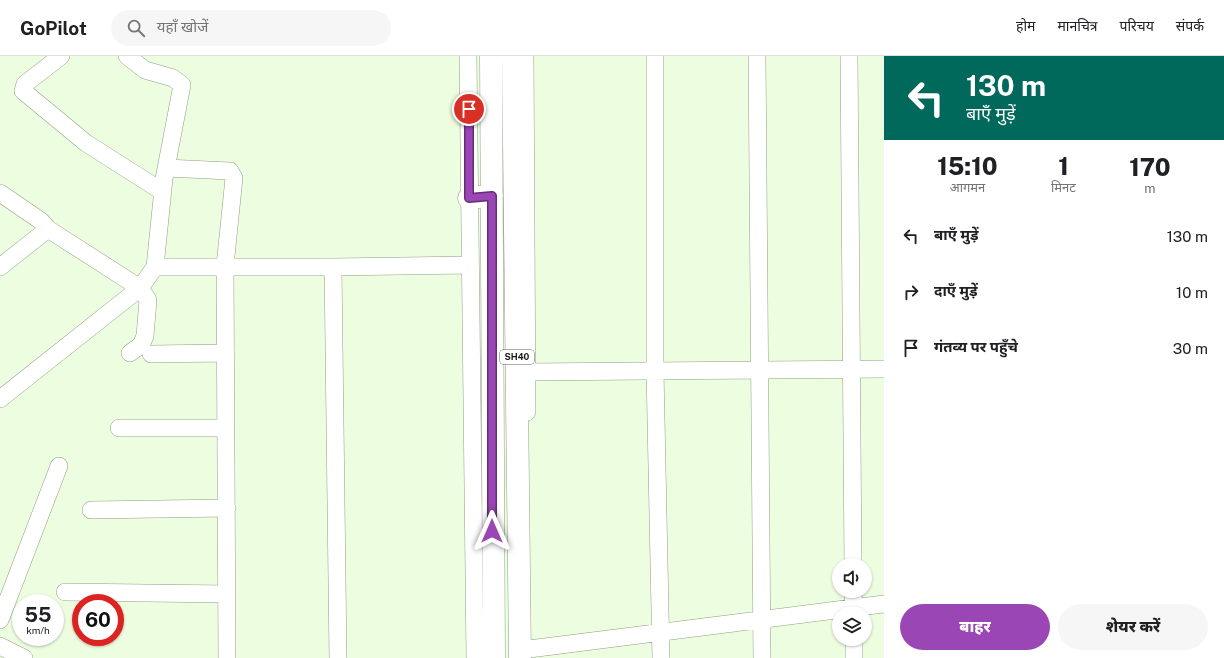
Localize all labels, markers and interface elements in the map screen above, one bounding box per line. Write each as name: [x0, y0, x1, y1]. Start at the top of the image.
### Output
search box: [111, 10, 391, 46]
text: GoPilot: [20, 17, 87, 39]
icon: search: [125, 17, 147, 39]
text: यहाँ खोजें: [157, 18, 208, 35]
text: होम: [1016, 18, 1035, 34]
text: मानचित्र: [1057, 18, 1098, 34]
text: परिचय: [1120, 18, 1154, 34]
text: संपर्क: [1176, 18, 1204, 34]
text: 130 m: [966, 69, 1046, 102]
icon: left: [900, 72, 952, 124]
pin: [452, 92, 486, 126]
icon: arrive: [458, 98, 480, 120]
text: बाएँ मुड़ें: [966, 103, 1016, 124]
text: 15:10: [937, 152, 998, 180]
text: 1: [1058, 152, 1069, 180]
text: 170: [1129, 153, 1171, 181]
text: आगमन: [950, 180, 985, 195]
text: मिनट: [1051, 180, 1076, 195]
text: m: [1144, 181, 1156, 196]
icon: left: [900, 225, 922, 247]
text: बाएँ मुड़ें: [934, 226, 979, 243]
text: 130 m: [1167, 228, 1208, 245]
icon: right: [900, 281, 922, 303]
text: दाएँ मुड़ें: [934, 282, 978, 299]
text: 10 m: [1176, 284, 1208, 301]
icon: arrive: [900, 337, 922, 359]
text: गंतव्य पर पहुँचे: [934, 338, 1018, 355]
text: 30 m: [1173, 340, 1208, 357]
road number: SH40: [500, 350, 534, 364]
position arrow: [471, 510, 513, 552]
map controls: [832, 558, 872, 646]
button: sound: [832, 558, 872, 598]
speed limit sign: 60: [72, 594, 124, 646]
text: 55: [25, 603, 52, 627]
button: बाहर: [900, 604, 1050, 650]
button: शेयर करें: [1058, 604, 1208, 650]
button: layers: [832, 606, 872, 646]
text: km/h: [26, 624, 50, 636]

